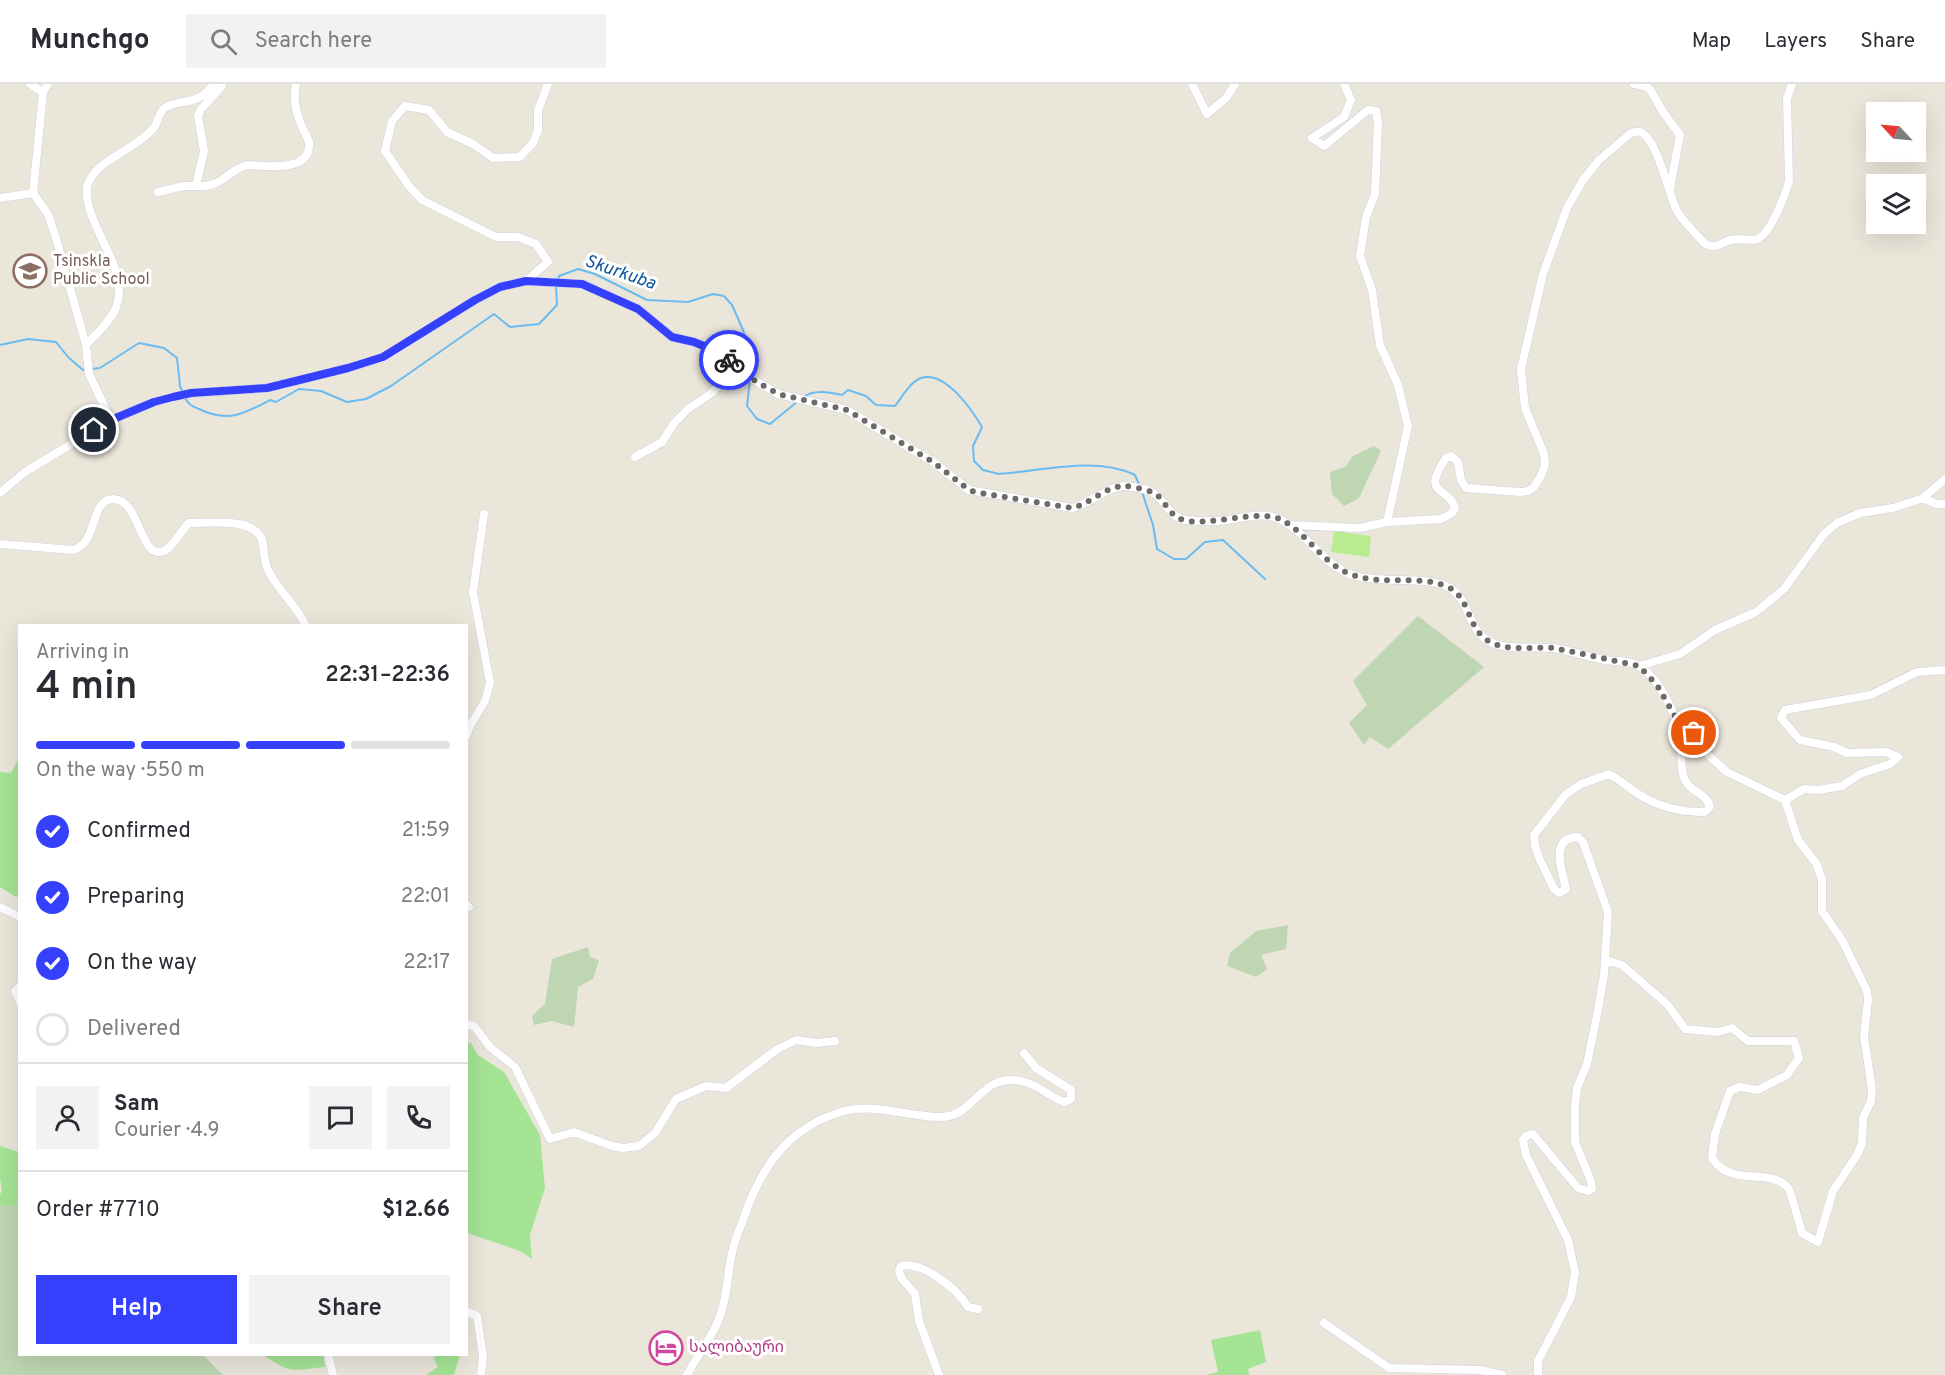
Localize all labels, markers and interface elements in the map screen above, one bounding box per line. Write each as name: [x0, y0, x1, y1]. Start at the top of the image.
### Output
search box: [186, 14, 606, 68]
text: Munchgo: [30, 23, 150, 59]
icon: search: [207, 25, 240, 58]
text: Search here: [255, 28, 372, 55]
text: Map: [1692, 28, 1731, 55]
text: Layers: [1764, 28, 1827, 55]
text: Share: [1860, 28, 1915, 55]
north arrow: [1866, 102, 1926, 162]
map controls: [1866, 102, 1926, 234]
button: layers: [1866, 174, 1926, 234]
water label: Skurkuba: [582, 250, 659, 296]
place label: Tsinskla Public School: [53, 252, 150, 290]
school or university icon: Tsinskla Public School: [12, 253, 48, 289]
courier: [699, 330, 759, 390]
icon: bike: [713, 344, 746, 377]
pin: [68, 404, 119, 455]
icon: home: [77, 413, 110, 446]
text: Arriving in: [36, 640, 129, 666]
text: 22:31–22:36: [325, 662, 450, 689]
text: 4 min: [36, 664, 137, 713]
pin: [1668, 707, 1719, 758]
icon: bag: [1677, 716, 1710, 749]
text: On the way · 550 m: [36, 758, 205, 784]
icon: check: [36, 815, 69, 848]
text: Confirmed: [87, 818, 191, 845]
text: 21:59: [402, 818, 450, 844]
icon: check: [36, 881, 69, 914]
text: Preparing: [87, 884, 185, 911]
text: 22:01: [401, 884, 450, 910]
icon: check: [36, 947, 69, 980]
text: On the way: [87, 950, 197, 977]
text: 22:17: [403, 950, 450, 976]
text: Delivered: [87, 1016, 181, 1043]
button: person: [36, 1086, 99, 1149]
button: chat: [309, 1086, 372, 1149]
button: phone: [387, 1086, 450, 1149]
text: Sam: [114, 1091, 159, 1118]
text: Courier · 4.9: [114, 1118, 219, 1144]
text: Order #7710: [36, 1197, 160, 1224]
text: $12.66: [382, 1197, 450, 1224]
button: Help: [36, 1275, 237, 1344]
button: Share: [249, 1275, 450, 1344]
hotel icon: სალიბაური: [648, 1330, 684, 1366]
place label: სალიბაური: [689, 1338, 784, 1358]

